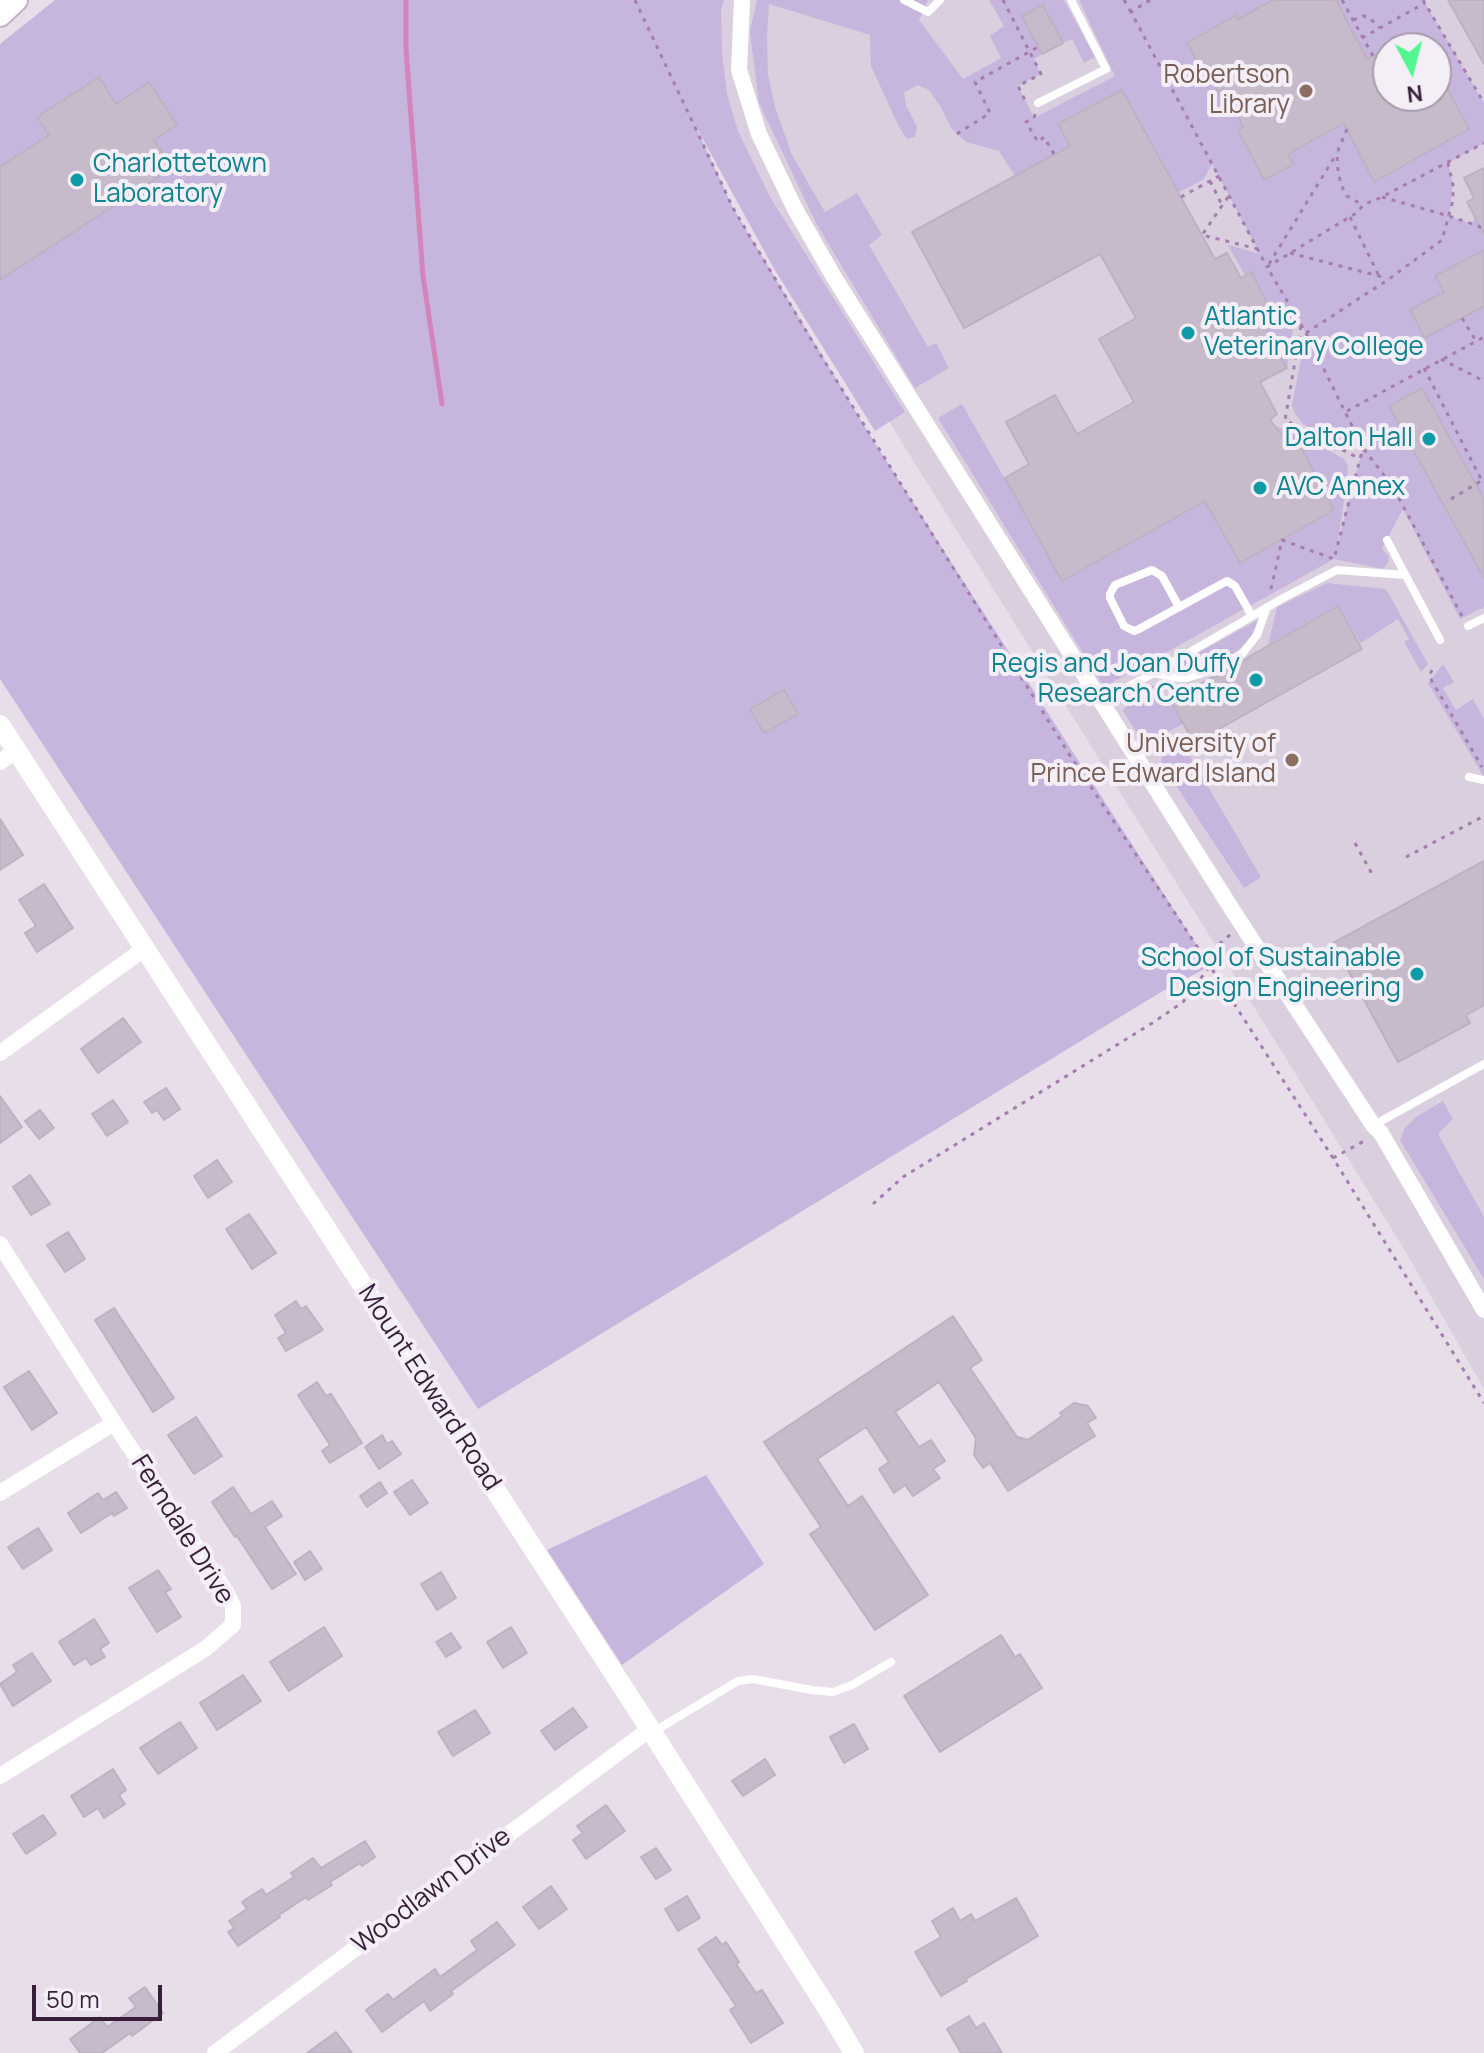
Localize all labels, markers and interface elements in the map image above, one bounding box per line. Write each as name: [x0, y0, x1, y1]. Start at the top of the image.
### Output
north arrow: [1372, 32, 1452, 112]
place label: Robertson Library: [1163, 60, 1290, 122]
text: N: [1405, 78, 1424, 110]
marker: Robertson Library: [1297, 82, 1315, 100]
place label: Charlottetown Laboratory: [93, 149, 267, 210]
marker: Charlottetown Laboratory: [68, 171, 86, 189]
place label: Atlantic Veterinary College: [1204, 302, 1424, 364]
marker: Atlantic Veterinary College: [1179, 324, 1197, 342]
place label: Dalton Hall: [1285, 423, 1413, 455]
marker: Dalton Hall: [1420, 430, 1438, 448]
place label: AVC Annex: [1276, 472, 1405, 504]
marker: AVC Annex: [1251, 479, 1269, 497]
place label: Regis and Joan Duffy Research Centre: [991, 649, 1240, 710]
marker: Regis and Joan Duffy Research Centre: [1247, 671, 1265, 689]
place label: University of Prince Edward Island: [1031, 729, 1276, 790]
marker: University of Prince Edward Island: [1283, 751, 1301, 769]
place label: School of Sustainable Design Engineering: [1141, 943, 1401, 1004]
marker: School of Sustainable Design Engineering: [1408, 965, 1426, 983]
street label: Mount Edward Road: [351, 1279, 507, 1497]
street label: Ferndale Drive: [124, 1450, 240, 1610]
street label: Woodlawn Drive: [347, 1821, 517, 1961]
scale bar: [36, 1969, 166, 2019]
text: 50 m: [46, 1982, 100, 2015]

